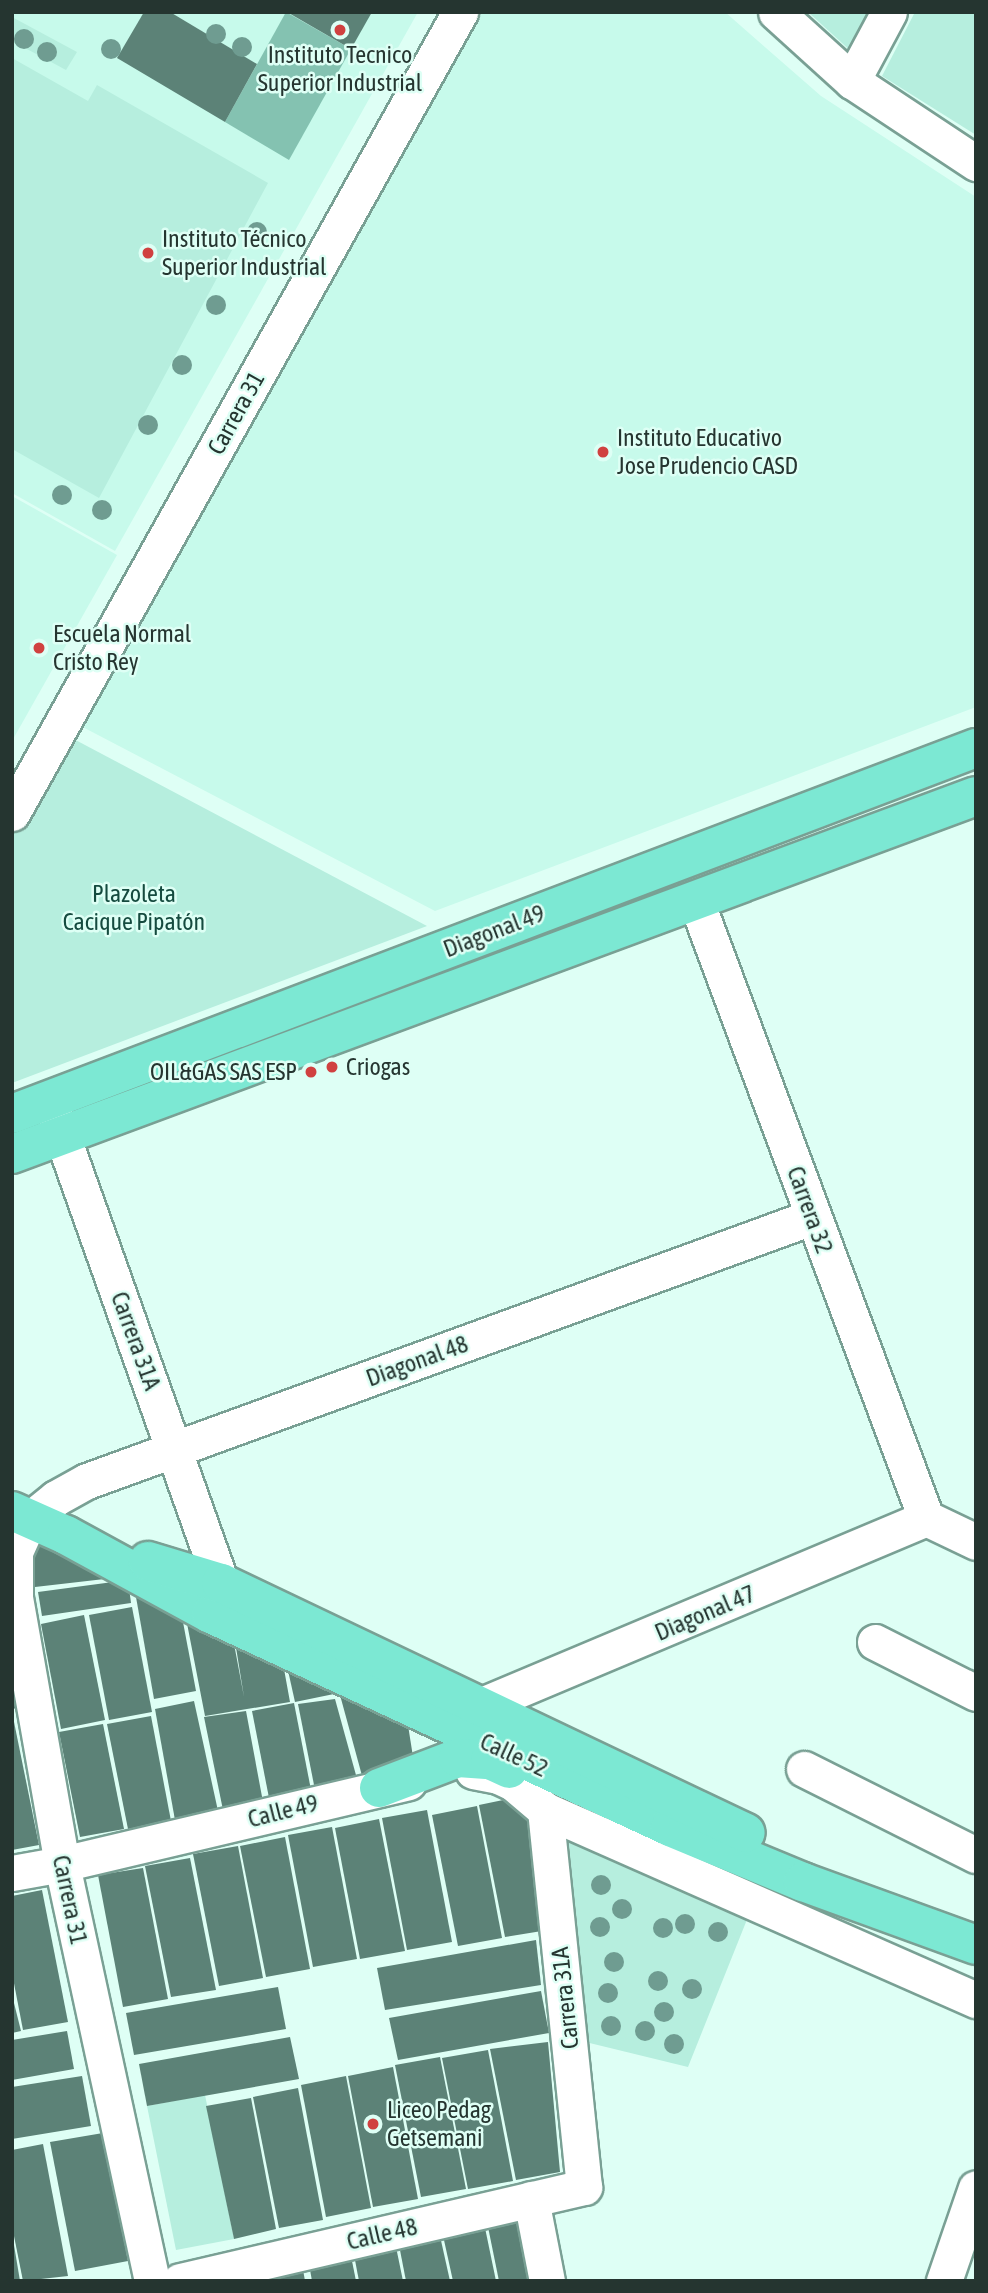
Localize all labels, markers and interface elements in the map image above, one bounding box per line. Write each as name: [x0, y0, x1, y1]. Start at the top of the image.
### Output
marker: Instituto Tecnico Superior Industrial: [332, 22, 348, 38]
place label: Instituto Tecnico Superior Industrial: [258, 41, 422, 97]
place label: Instituto Técnico Superior Industrial: [162, 225, 326, 281]
marker: Instituto Técnico Superior Industrial: [140, 245, 156, 261]
street label: Carrera 31: [201, 366, 271, 460]
place label: Instituto Educativo Jose Prudencio CASD: [617, 424, 798, 480]
marker: Instituto Educativo Jose Prudencio CASD: [595, 444, 611, 460]
place label: Escuela Normal Cristo Rey: [53, 620, 191, 676]
marker: Escuela Normal Cristo Rey: [31, 640, 47, 656]
park label: Plazoleta Cacique Pipatón: [63, 880, 205, 936]
street label: Diagonal 49: [439, 899, 549, 963]
place label: Criogas: [346, 1053, 410, 1081]
place label: OIL&GAS SAS ESP: [150, 1058, 297, 1086]
marker: Criogas: [324, 1059, 340, 1075]
marker: OIL&GAS SAS ESP: [303, 1064, 319, 1080]
street label: Carrera 32: [781, 1162, 839, 1258]
street label: Carrera 31A: [105, 1288, 167, 1394]
street label: Diagonal 48: [362, 1329, 472, 1393]
street label: Diagonal 47: [650, 1579, 760, 1647]
street label: Calle 52: [476, 1727, 552, 1783]
street label: Calle 49: [245, 1788, 321, 1834]
street label: Carrera 31: [46, 1853, 94, 1947]
street label: Carrera 31A: [545, 1946, 585, 2050]
place label: Liceo Pedag Getsemani: [387, 2096, 491, 2152]
marker: Liceo Pedag Getsemani: [365, 2116, 381, 2132]
street label: Calle 48: [344, 2212, 420, 2256]

